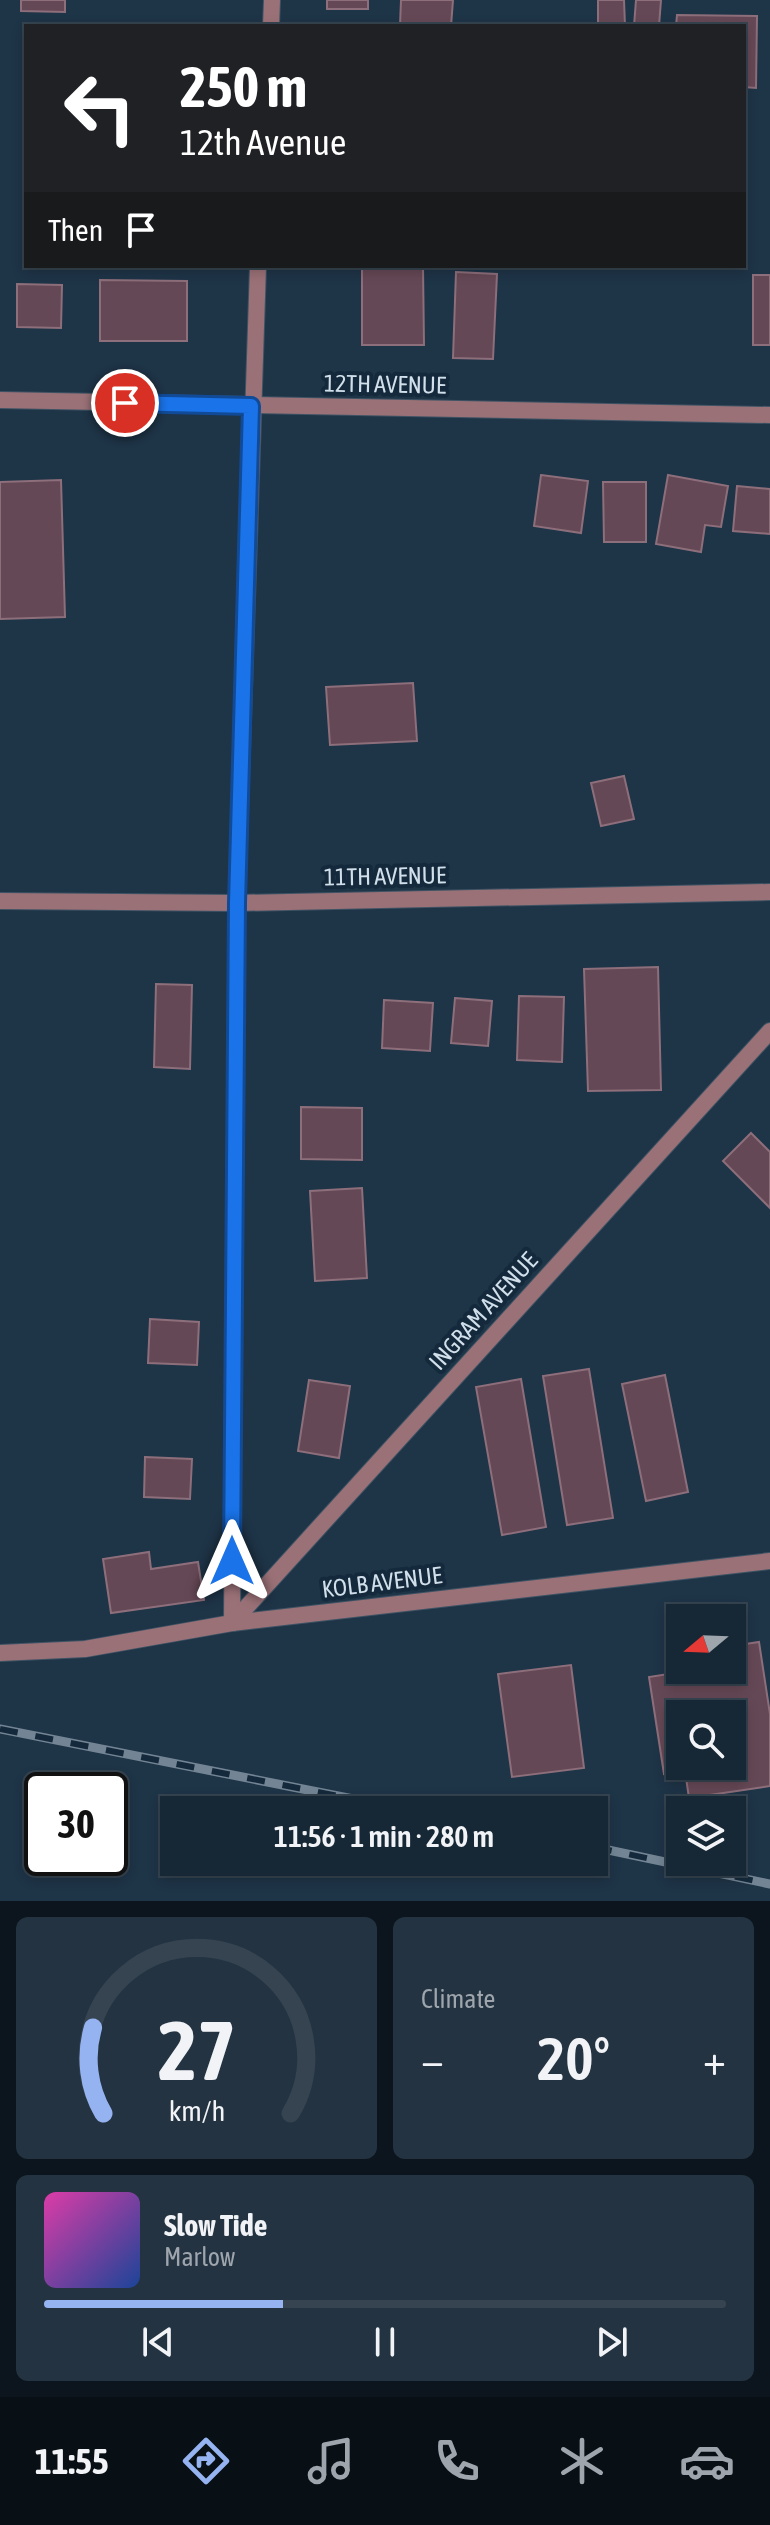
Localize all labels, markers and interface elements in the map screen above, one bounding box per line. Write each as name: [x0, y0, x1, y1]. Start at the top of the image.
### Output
text: 250 m: [180, 55, 307, 119]
icon: left: [48, 56, 152, 160]
text: 12th Avenue: [180, 121, 346, 163]
icon: arrive: [119, 208, 163, 252]
text: Then: [48, 213, 103, 247]
pin: [91, 369, 159, 437]
street label: 12TH AVENUE: [324, 369, 446, 399]
icon: arrive: [103, 381, 147, 425]
street label: 11TH AVENUE: [324, 861, 446, 891]
street label: INGRAM AVENUE: [423, 1247, 543, 1375]
position arrow: [190, 1519, 274, 1603]
street label: KOLB AVENUE: [320, 1561, 444, 1603]
north arrow: [666, 1604, 746, 1684]
map controls: [666, 1604, 746, 1876]
button: search: [666, 1700, 746, 1780]
speed limit sign: 30: [24, 1772, 128, 1876]
button: layers: [666, 1796, 746, 1876]
text: 11:56 · 1 min · 280 m: [274, 1819, 494, 1853]
text: Climate: [421, 1984, 495, 2014]
text: 27: [157, 2002, 236, 2098]
text: 20°: [537, 2024, 610, 2093]
text: −: [421, 2034, 444, 2084]
text: +: [703, 2034, 726, 2084]
text: km/h: [168, 2094, 225, 2127]
text: Slow Tide: [164, 2208, 267, 2242]
text: Marlow: [164, 2242, 235, 2272]
icon: previous: [136, 2320, 180, 2364]
icon: pause: [363, 2320, 407, 2364]
icon: next: [590, 2320, 634, 2364]
icon: directions: [178, 2433, 234, 2489]
icon: music: [303, 2433, 359, 2489]
icon: phone: [429, 2433, 485, 2489]
icon: climate: [554, 2433, 610, 2489]
icon: car: [679, 2433, 735, 2489]
text: 11:55: [35, 2440, 109, 2482]

